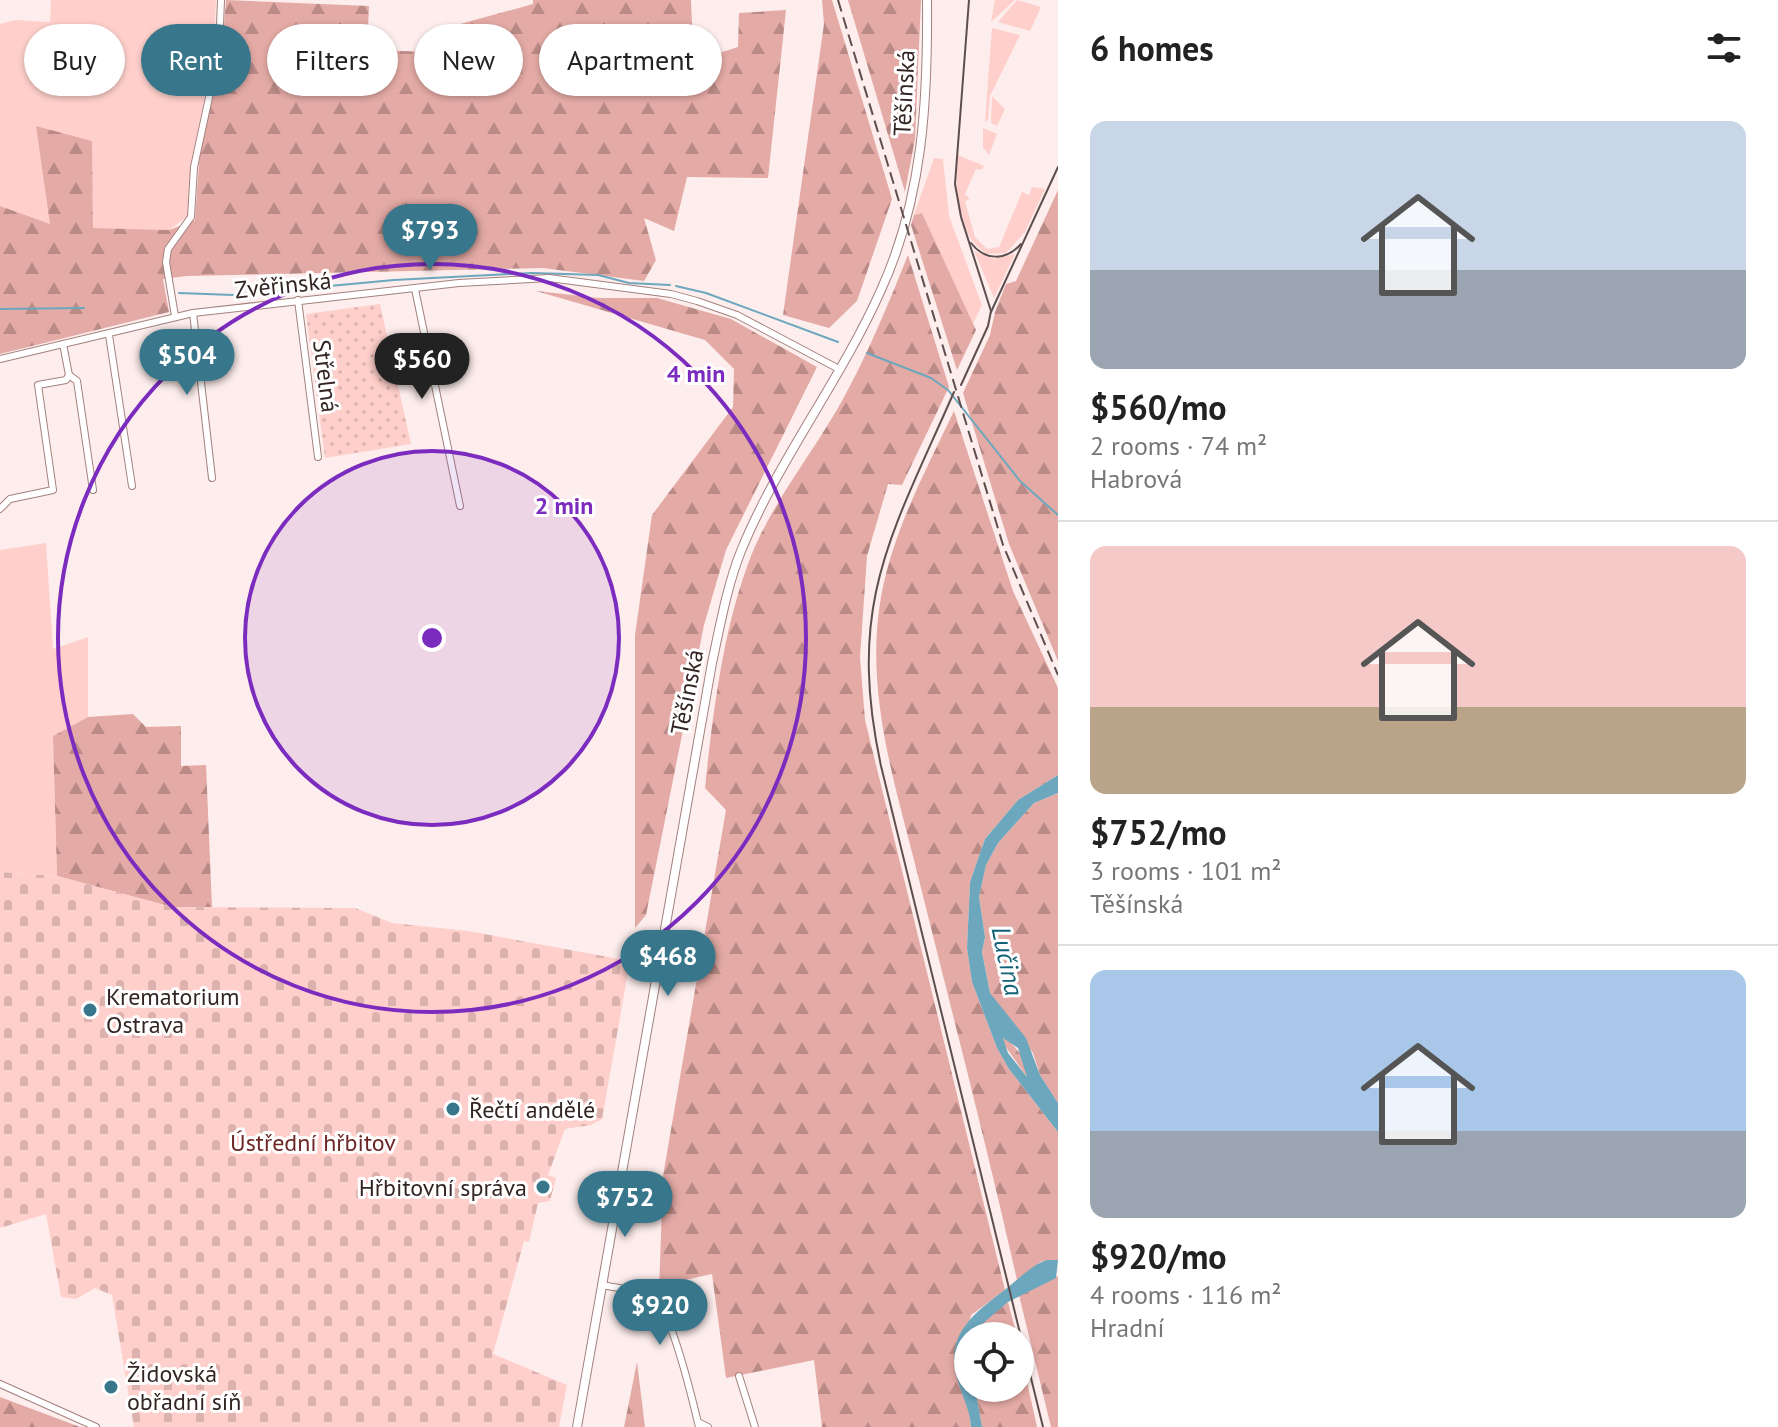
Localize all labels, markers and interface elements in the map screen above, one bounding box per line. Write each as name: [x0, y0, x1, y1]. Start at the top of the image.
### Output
chip: Buy: [24, 24, 125, 96]
chip: Rent: [141, 24, 251, 96]
chip: Filters: [267, 24, 398, 96]
chip: New: [414, 24, 523, 96]
chip: Apartment: [539, 24, 722, 96]
text: 6 homes: [1090, 26, 1214, 70]
icon: filters: [1702, 26, 1746, 70]
street label: Těšínská: [886, 49, 922, 137]
icon: home: [1346, 173, 1490, 317]
pin: $793: [383, 204, 477, 272]
text: $793: [401, 213, 459, 246]
street label: Zvěřinská: [233, 265, 333, 305]
pin: $504: [140, 329, 234, 397]
pin: $560: [375, 333, 469, 401]
text: $504: [158, 338, 216, 371]
street label: Střelná: [306, 338, 346, 414]
text: $560: [393, 342, 451, 375]
text: 4 min: [667, 358, 725, 389]
text: $560/mo: [1090, 385, 1227, 429]
text: 2 rooms · 74 m²: [1090, 429, 1267, 462]
text: Habrová: [1090, 462, 1182, 495]
text: 2 min: [535, 490, 593, 521]
icon: home: [1346, 598, 1490, 742]
centre of rings: [418, 624, 446, 652]
street label: Těšínská: [664, 647, 710, 737]
text: $752/mo: [1090, 810, 1227, 854]
text: 3 rooms · 101 m²: [1090, 854, 1282, 887]
text: Těšínská: [1090, 887, 1183, 920]
water label: Lučina: [985, 923, 1031, 999]
pin: $468: [621, 930, 715, 998]
text: $468: [639, 939, 697, 972]
place label: Krematorium Ostrava: [106, 981, 239, 1040]
marker: Krematorium Ostrava: [81, 1001, 99, 1019]
icon: home: [1346, 1022, 1490, 1166]
place label: Řečtí andělé: [469, 1094, 595, 1125]
marker: Řečtí andělé: [444, 1100, 462, 1118]
park label: Ústřední hřbitov: [230, 1127, 396, 1158]
pin: $752: [578, 1171, 672, 1239]
place label: Hřbitovní správa: [359, 1172, 527, 1203]
marker: Hřbitovní správa: [534, 1178, 552, 1196]
text: $752: [596, 1180, 654, 1213]
text: $920/mo: [1090, 1234, 1227, 1278]
text: 4 rooms · 116 m²: [1090, 1278, 1282, 1311]
pin: $920: [613, 1279, 707, 1347]
text: $920: [631, 1288, 689, 1321]
text: Hradní: [1090, 1311, 1164, 1344]
map controls: [954, 1322, 1034, 1402]
button: locate: [954, 1322, 1034, 1402]
place label: Židovská obřadní síň: [127, 1358, 241, 1417]
marker: Židovská obřadní síň: [102, 1378, 120, 1396]

